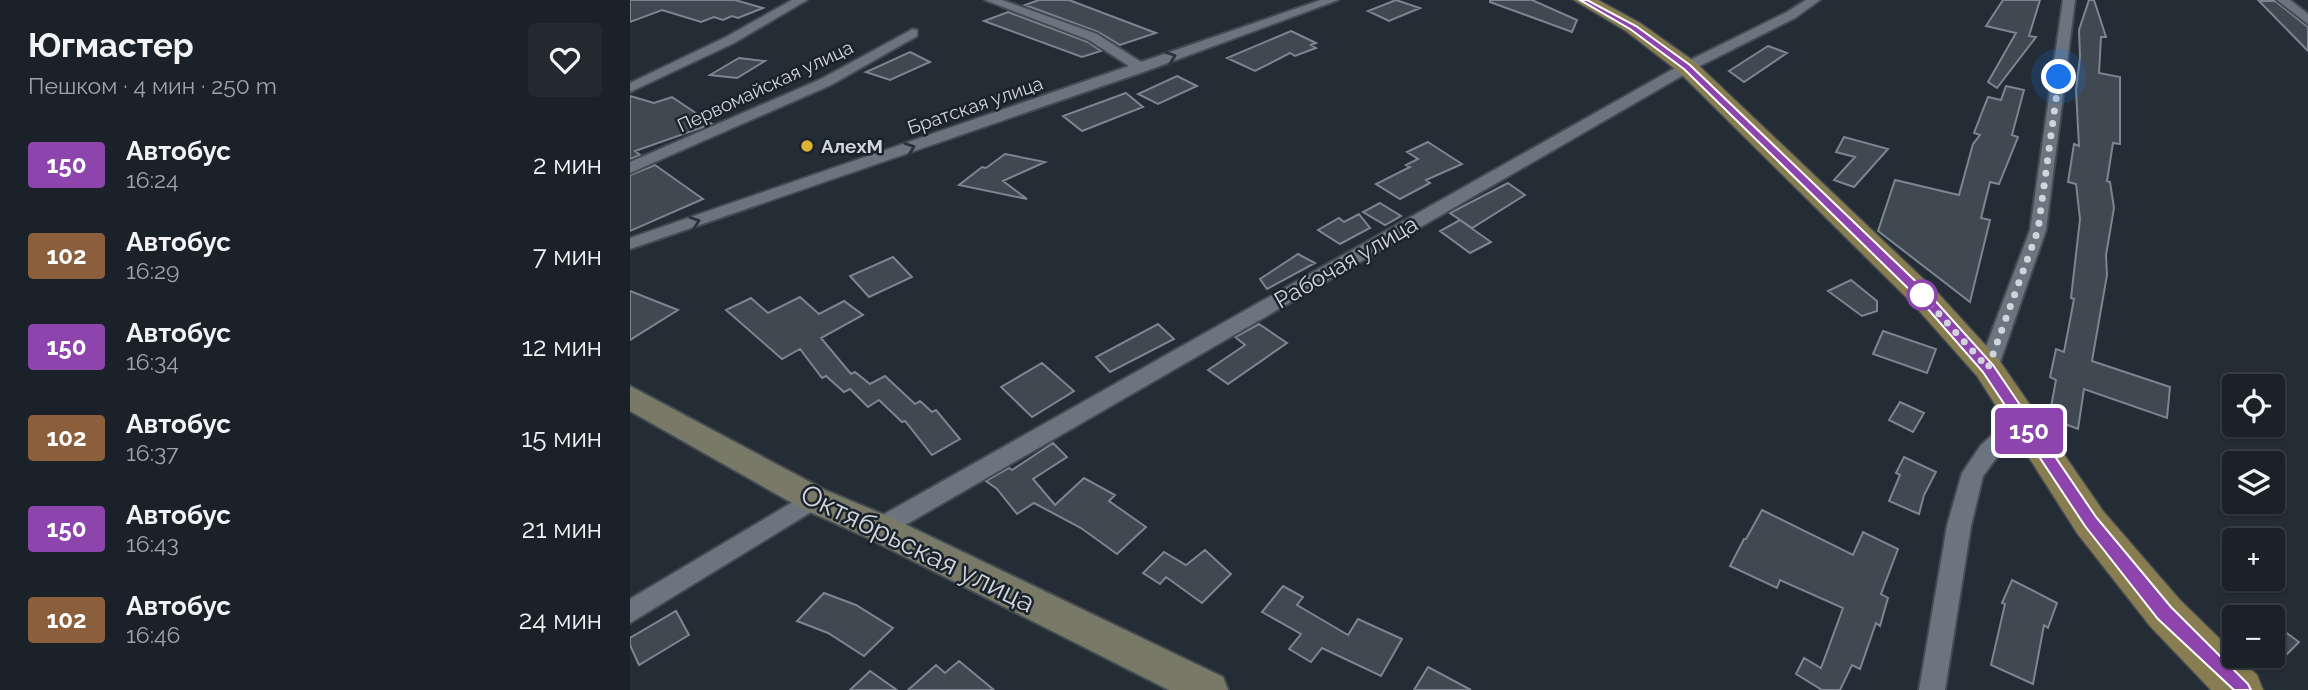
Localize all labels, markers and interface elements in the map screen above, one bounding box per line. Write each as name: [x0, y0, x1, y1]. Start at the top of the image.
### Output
button: heart: [528, 23, 602, 97]
text: Югмастер: [28, 26, 194, 65]
street label: Первомайская улица: [674, 36, 856, 136]
one-way arrow: [1164, 51, 1176, 65]
your location: [2041, 59, 2076, 94]
street label: Братская улица: [904, 71, 1046, 139]
text: Пешком · 4 мин · 250 m: [28, 72, 277, 99]
place label: АлехМ: [821, 135, 883, 157]
text: Автобус: [126, 136, 231, 166]
marker: АлехМ: [799, 138, 815, 154]
one-way arrow: [903, 142, 915, 156]
text: 150: [47, 150, 86, 179]
text: 2 мин: [533, 150, 602, 180]
text: 16:24: [126, 166, 179, 193]
street label: Рабочая улица: [1269, 210, 1422, 314]
one-way arrow: [688, 216, 700, 230]
text: Автобус: [126, 227, 231, 257]
text: 102: [46, 241, 87, 270]
text: 7 мин: [533, 241, 602, 271]
text: 16:29: [126, 257, 180, 284]
unlabelled marker: [1907, 280, 1937, 310]
text: Автобус: [126, 318, 231, 348]
text: 150: [47, 332, 86, 361]
text: 12 мин: [522, 332, 602, 362]
text: 16:34: [126, 348, 179, 375]
map controls: [2222, 374, 2285, 668]
button: locate: [2222, 374, 2285, 437]
line badge: 150: [1989, 408, 2069, 454]
text: Автобус: [126, 409, 231, 439]
text: 150: [2009, 416, 2049, 445]
text: 102: [46, 423, 87, 452]
text: 15 мин: [521, 423, 602, 453]
text: 16:37: [126, 439, 179, 466]
button: layers: [2222, 451, 2285, 514]
street label: Октябрьская улица: [795, 477, 1040, 619]
text: Автобус: [126, 500, 231, 530]
text: 150: [47, 514, 86, 543]
text: 21 мин: [522, 514, 602, 544]
button: +: [2222, 528, 2285, 591]
text: 16:43: [126, 530, 179, 557]
text: Автобус: [126, 591, 231, 621]
text: 102: [46, 605, 87, 634]
text: 24 мин: [519, 605, 602, 635]
button: −: [2222, 605, 2285, 668]
text: 16:46: [126, 621, 180, 648]

